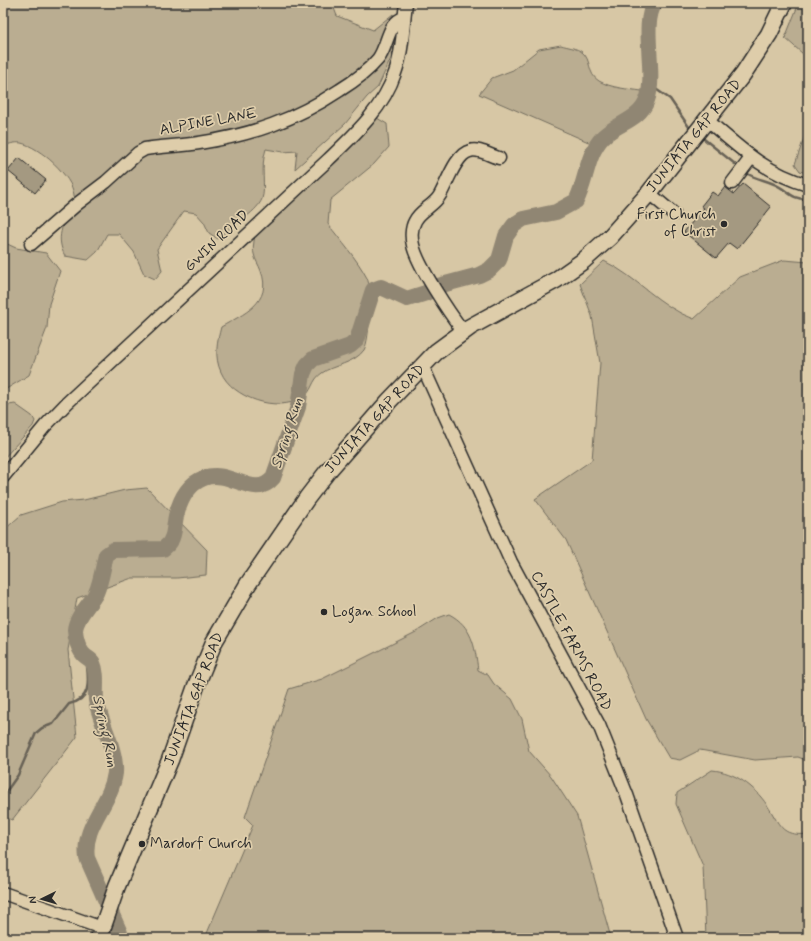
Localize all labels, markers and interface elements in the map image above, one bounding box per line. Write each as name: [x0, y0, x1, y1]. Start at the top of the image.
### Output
street label: JUNIATA GAP ROAD: [642, 75, 746, 197]
street label: ALPINE LANE: [158, 104, 258, 140]
place label: First Church of Christ: [637, 205, 717, 242]
street label: GWIN ROAD: [180, 206, 254, 276]
marker: First Church of Christ: [719, 219, 729, 229]
street label: JUNIATA GAP ROAD: [320, 360, 430, 478]
water label: Spring Run: [266, 395, 310, 472]
street label: CASTLE FARMS ROAD: [526, 568, 616, 714]
place label: Logan School: [332, 602, 417, 623]
marker: Logan School: [319, 607, 329, 617]
street label: JUNIATA GAP ROAD: [159, 630, 229, 768]
water label: Spring Run: [85, 693, 123, 770]
place label: Mardorf Church: [150, 834, 252, 854]
marker: Mardorf Church: [137, 839, 147, 849]
north arrow: [22, 879, 62, 919]
text: N: [26, 896, 40, 904]

